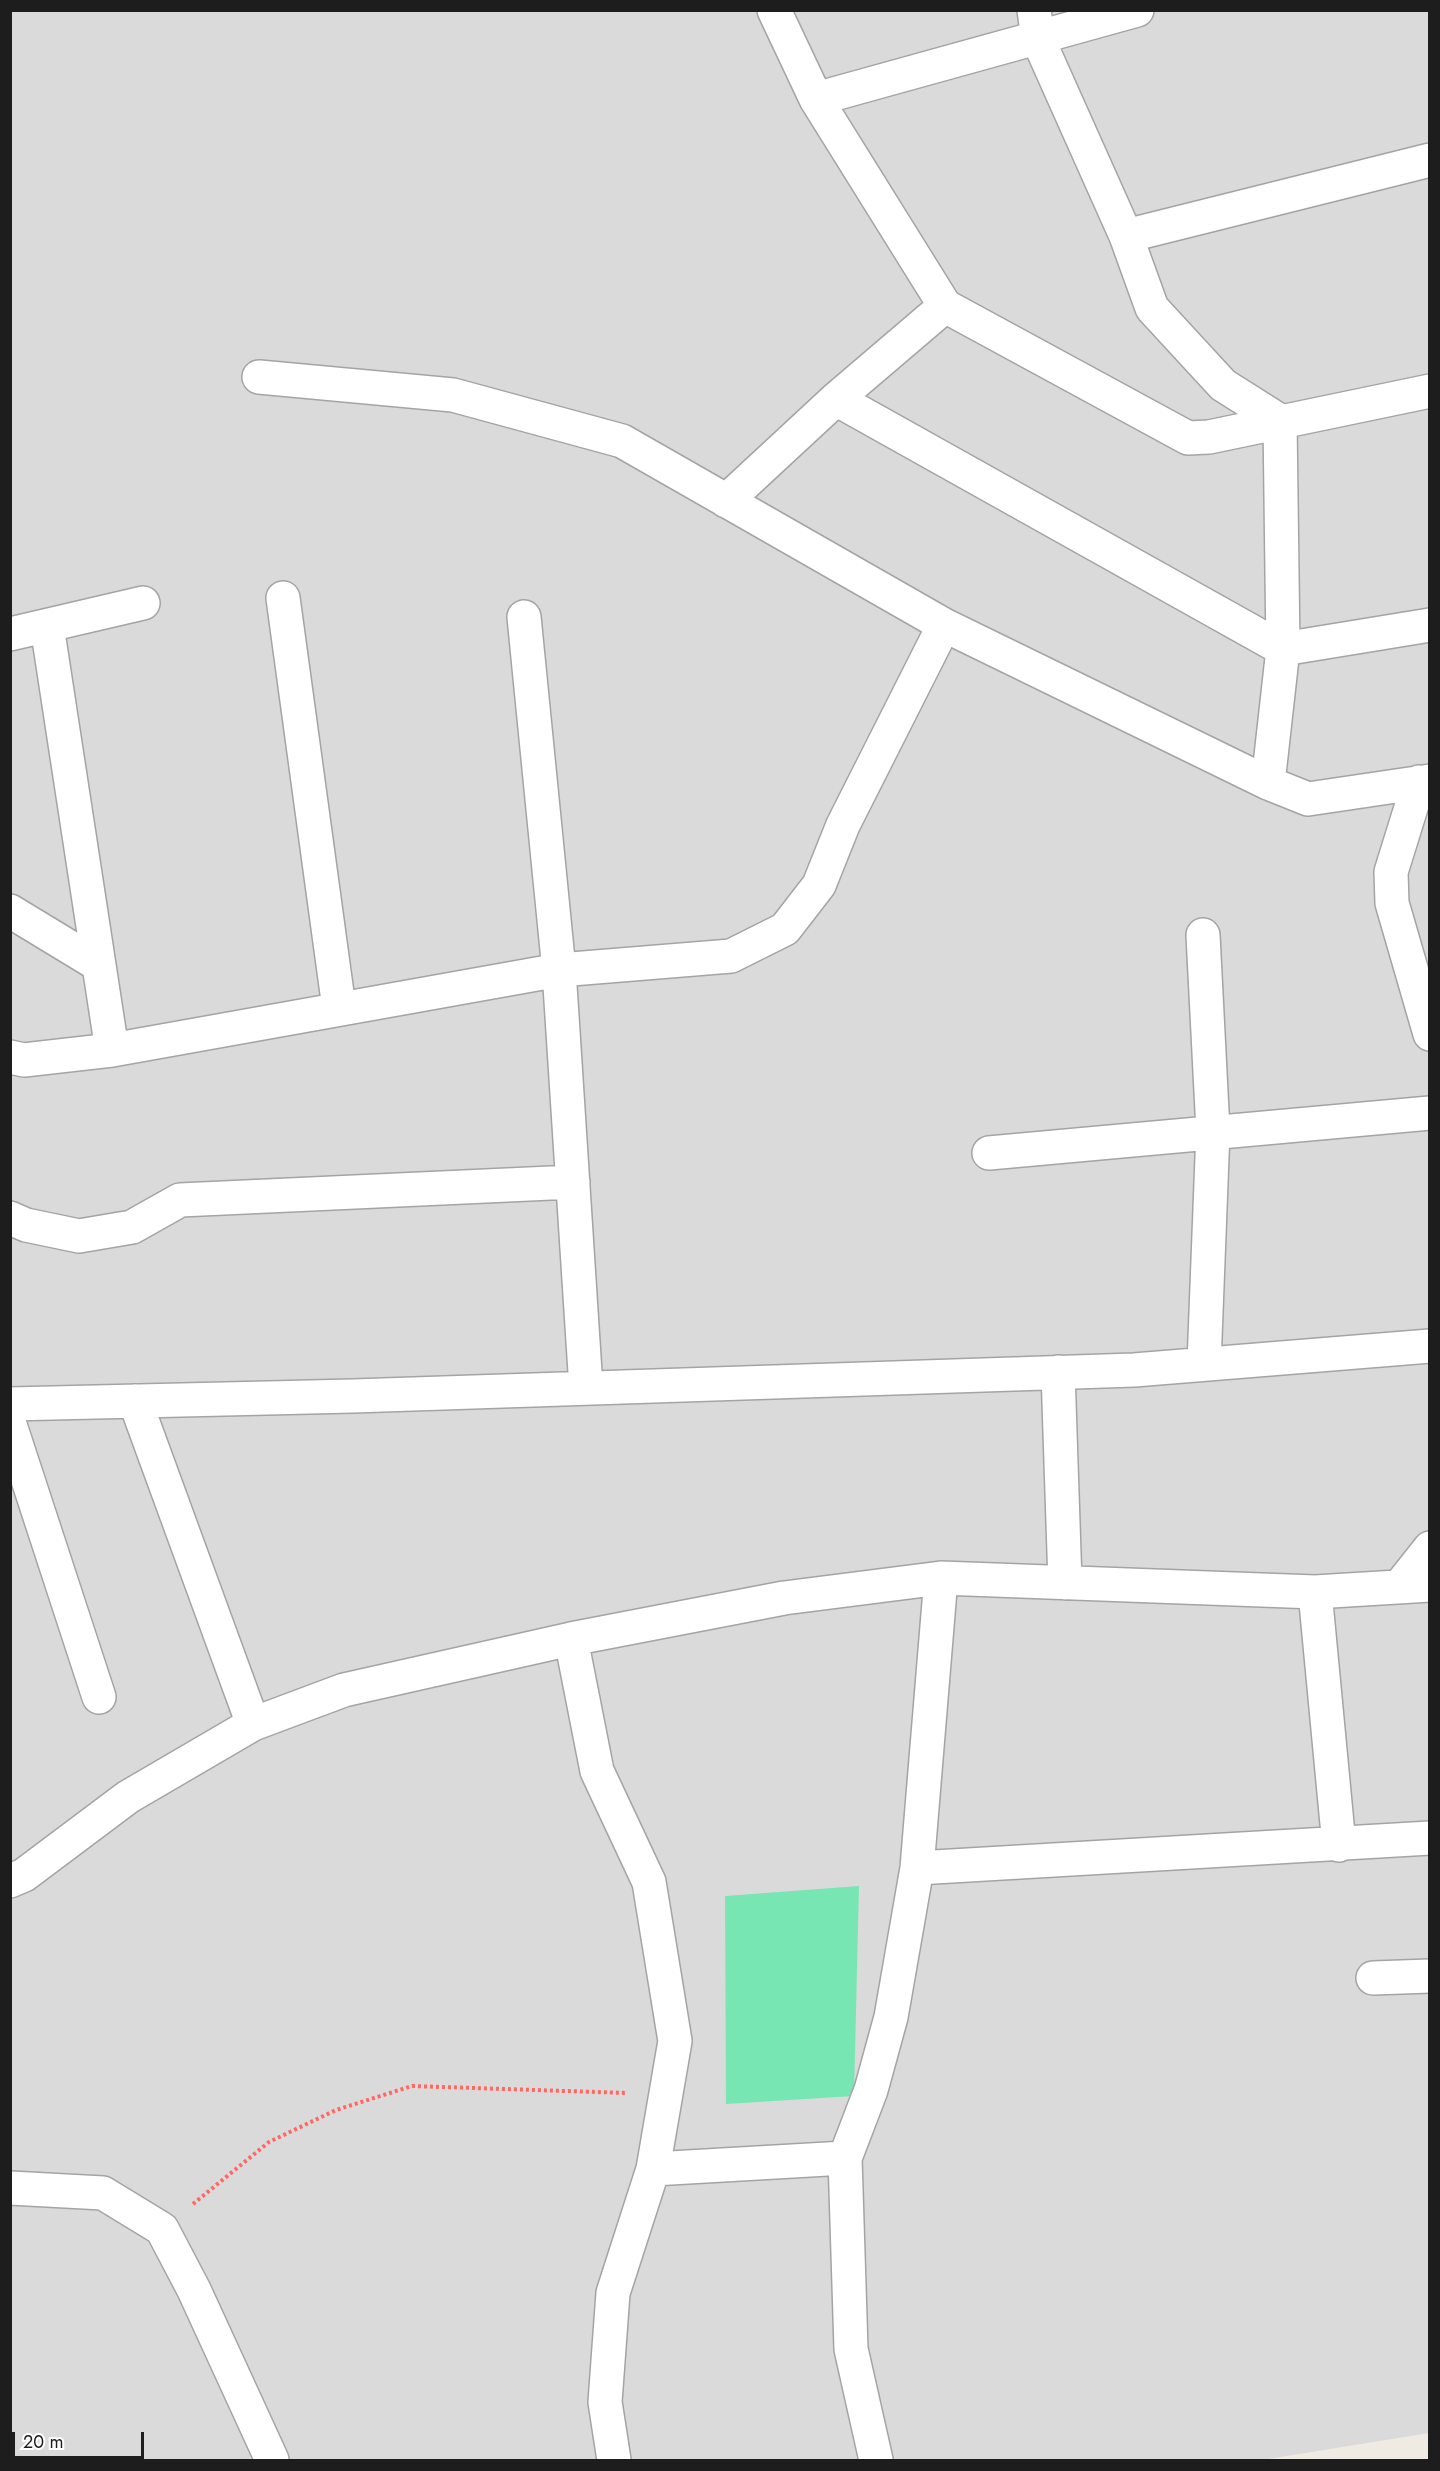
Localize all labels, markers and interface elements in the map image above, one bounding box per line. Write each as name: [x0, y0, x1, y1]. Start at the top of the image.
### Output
scale bar: [15, 2420, 147, 2458]
text: 20 m: [23, 2429, 63, 2455]

